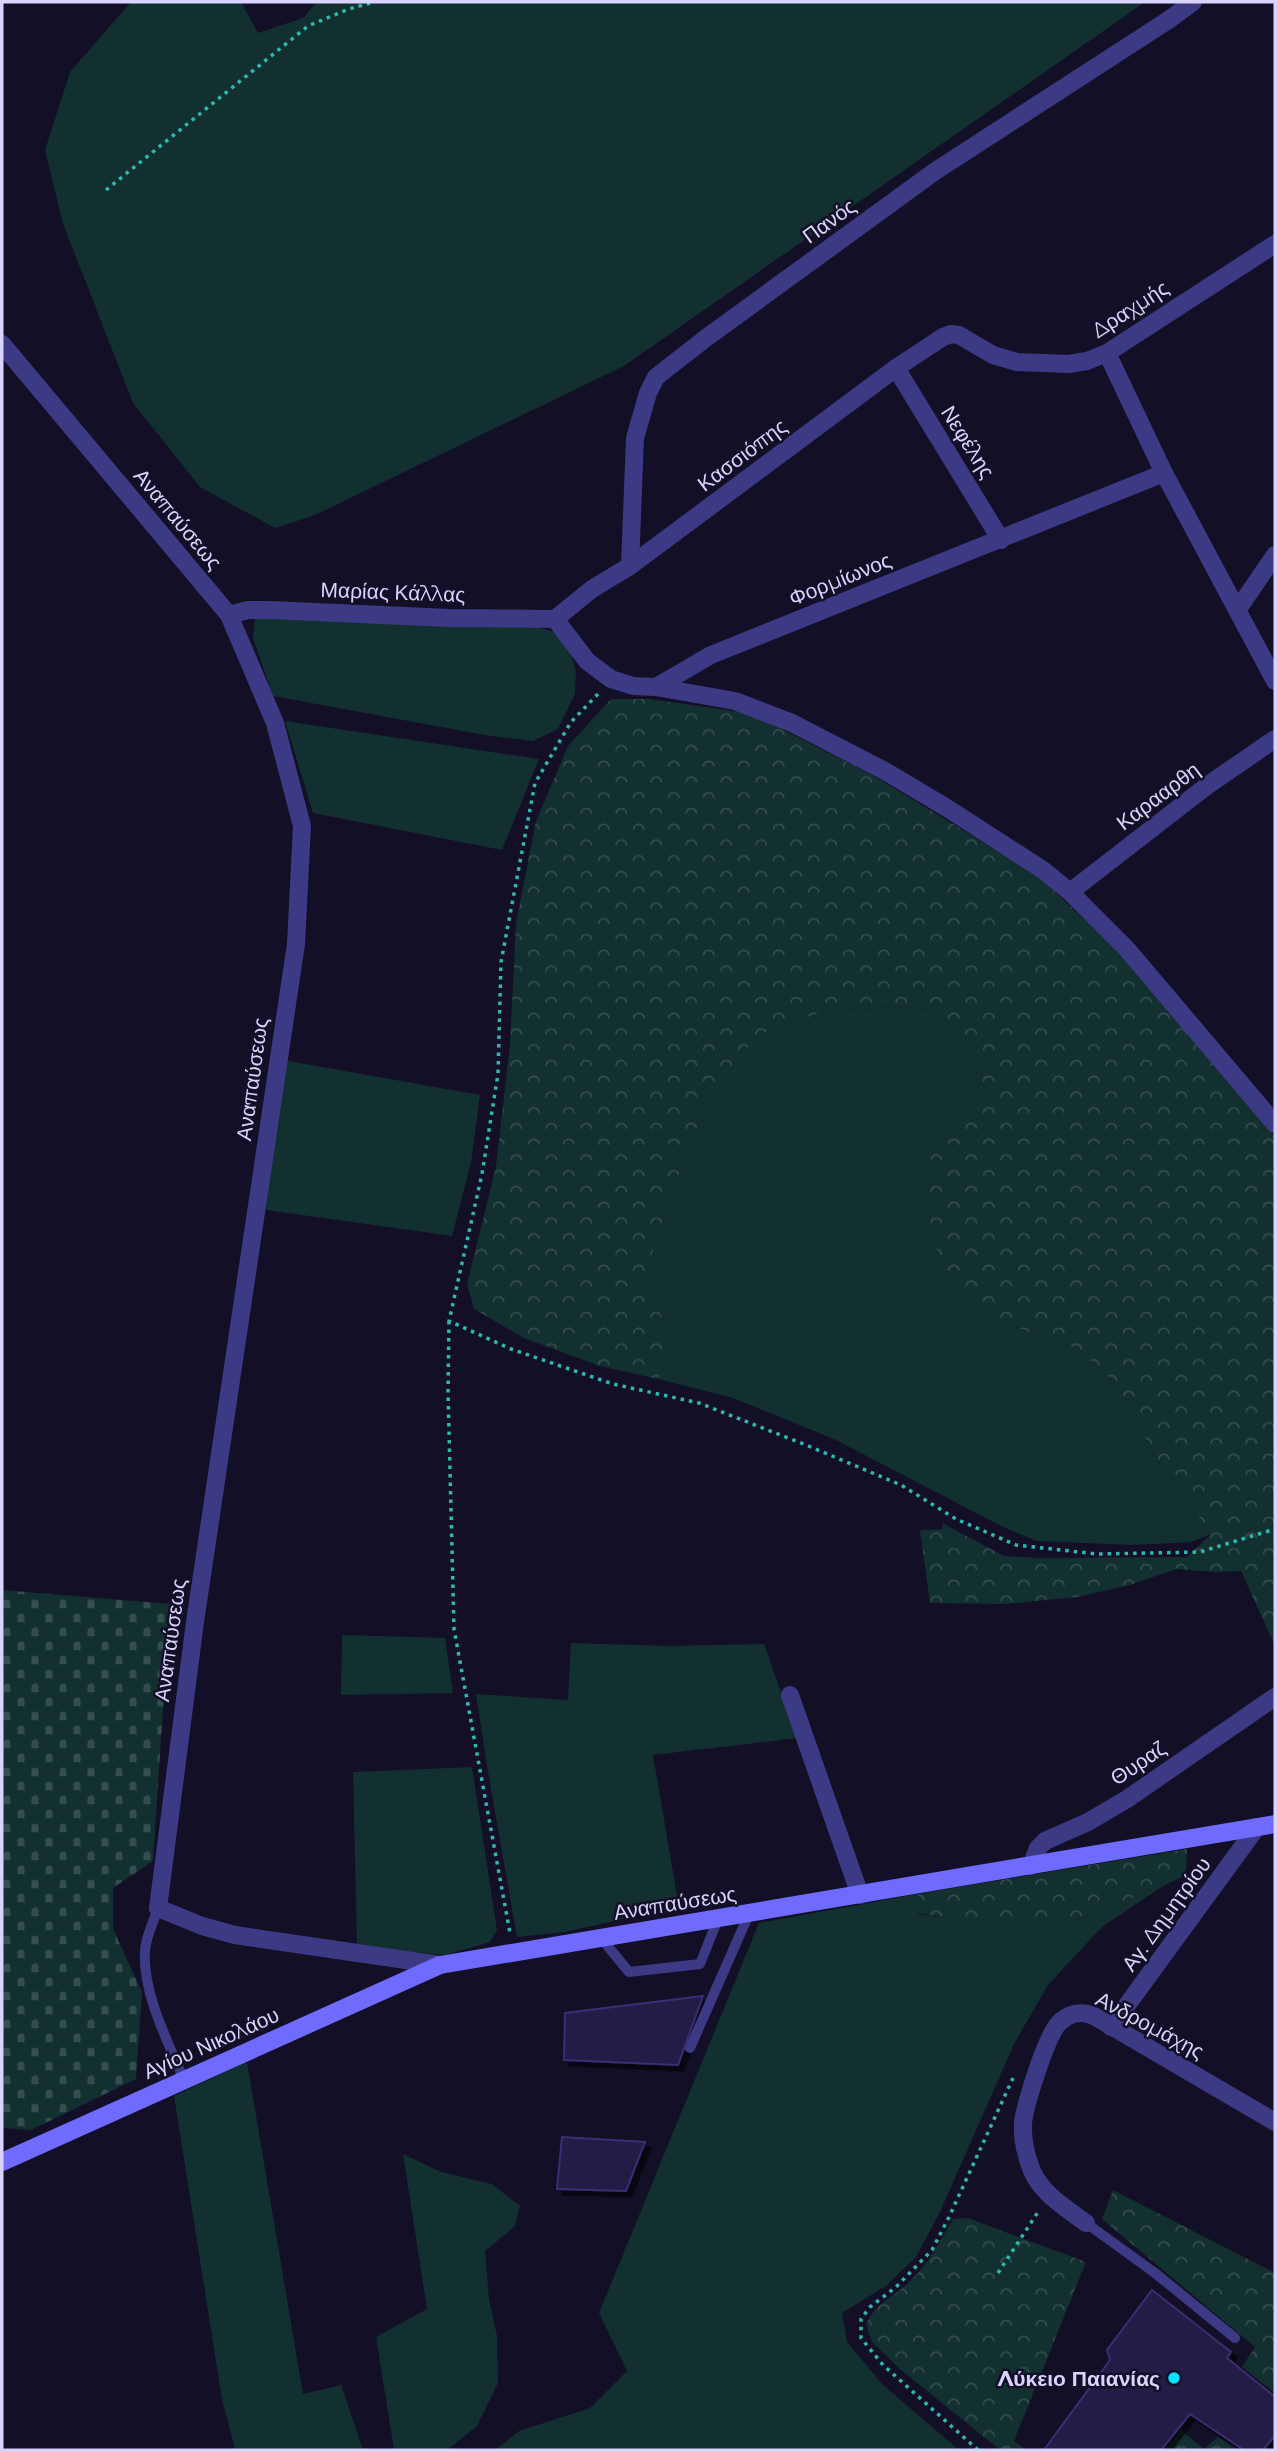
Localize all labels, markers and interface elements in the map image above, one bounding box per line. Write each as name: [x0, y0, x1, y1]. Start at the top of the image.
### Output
street label: Πανός: [798, 193, 860, 249]
street label: Δραχμής: [1087, 275, 1173, 343]
street label: Νεφέλης: [936, 401, 1000, 483]
street label: Κασσιόπης: [692, 413, 792, 497]
street label: Αναπαύσεως: [129, 464, 227, 574]
street label: Φορμίωνος: [785, 547, 895, 611]
street label: Μαρίας Κάλλας: [320, 577, 466, 607]
street label: Καρααρθη: [1112, 757, 1204, 835]
street label: Αναπαύσεως: [231, 1016, 273, 1142]
street label: Αναπαύσεως: [149, 1577, 191, 1703]
street label: Θυραζ: [1106, 1736, 1170, 1790]
street label: Αγ. Δημητρίου: [1116, 1852, 1216, 1976]
street label: Αναπαύσεως: [612, 1881, 738, 1925]
street label: Ανδρομάχης: [1092, 1986, 1208, 2064]
street label: Αγίου Νικολάου: [139, 2002, 283, 2084]
place label: Λύκειο Παιανίας: [997, 2366, 1160, 2391]
marker: Λύκειο Παιανίας: [1166, 2370, 1182, 2386]

